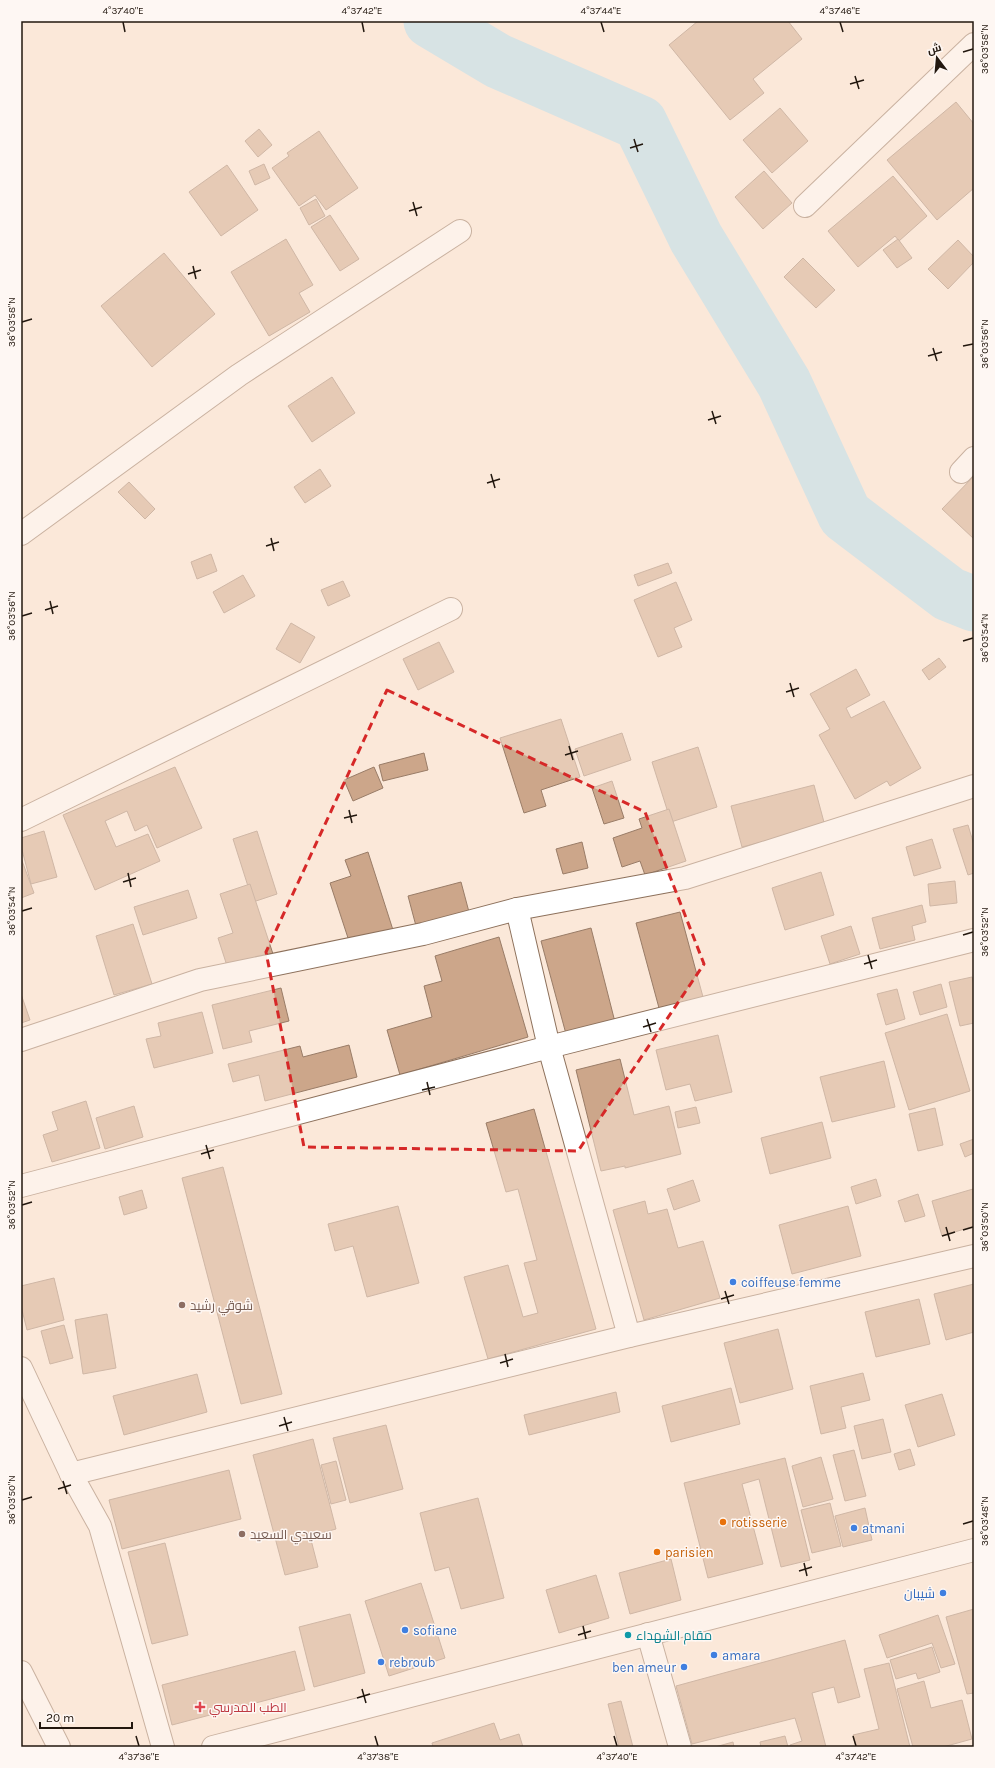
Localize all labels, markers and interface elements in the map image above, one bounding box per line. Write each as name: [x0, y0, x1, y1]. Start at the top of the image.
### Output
text: 4°37'40"E: [102, 5, 144, 17]
text: 4°37'42"E: [342, 5, 383, 17]
text: 4°37'44"E: [581, 5, 621, 17]
text: 4°37'46"E: [820, 5, 860, 17]
text: 36°03'58"N: [979, 24, 991, 74]
north arrow: [917, 38, 957, 78]
text: ش: [926, 41, 943, 57]
text: 36°03'58"N: [6, 297, 18, 347]
text: 36°03'56"N: [979, 319, 991, 369]
text: 36°03'56"N: [6, 591, 18, 641]
text: 36°03'54"N: [979, 613, 991, 663]
text: 36°03'54"N: [6, 886, 18, 936]
text: 36°03'52"N: [979, 907, 991, 957]
text: 36°03'52"N: [6, 1180, 18, 1230]
text: 36°03'50"N: [979, 1202, 991, 1252]
place label: coiffeuse femme: [741, 1275, 841, 1290]
marker: coiffeuse femme: [728, 1277, 738, 1287]
place label: شوقي رشيد: [190, 1298, 253, 1316]
marker: شوقي رشيد: [177, 1300, 187, 1310]
text: 36°03'50"N: [6, 1475, 18, 1525]
text: 36°03'48"N: [979, 1496, 991, 1546]
place label: rotisserie: [731, 1515, 787, 1530]
marker: rotisserie: [718, 1517, 728, 1527]
place label: atmani: [862, 1521, 905, 1536]
marker: atmani: [849, 1523, 859, 1533]
place label: سعيدي السعيد: [250, 1527, 332, 1545]
marker: سعيدي السعيد: [237, 1529, 247, 1539]
place label: parisien: [665, 1545, 714, 1560]
marker: parisien: [652, 1547, 662, 1557]
place label: شيبان: [904, 1586, 935, 1601]
marker: شيبان: [938, 1588, 948, 1598]
place label: sofiane: [413, 1623, 457, 1638]
marker: sofiane: [400, 1625, 410, 1635]
place label: مقام الشهداء: [636, 1628, 712, 1645]
marker: مقام الشهداء: [623, 1630, 633, 1640]
place label: amara: [722, 1648, 760, 1663]
marker: amara: [709, 1650, 719, 1660]
place label: rebroub: [389, 1655, 435, 1670]
marker: rebroub: [376, 1657, 386, 1667]
place label: ben ameur: [612, 1660, 676, 1675]
marker: ben ameur: [679, 1662, 689, 1672]
place label: الطب المدرسي: [209, 1700, 287, 1718]
marker: الطب المدرسي: [194, 1701, 206, 1713]
scale bar: [40, 1704, 132, 1730]
text: 20 m: [46, 1711, 74, 1725]
text: 4°37'36"E: [118, 1751, 160, 1763]
text: 4°37'38"E: [357, 1751, 399, 1763]
text: 4°37'40"E: [596, 1751, 638, 1763]
text: 4°37'42"E: [836, 1751, 877, 1763]

